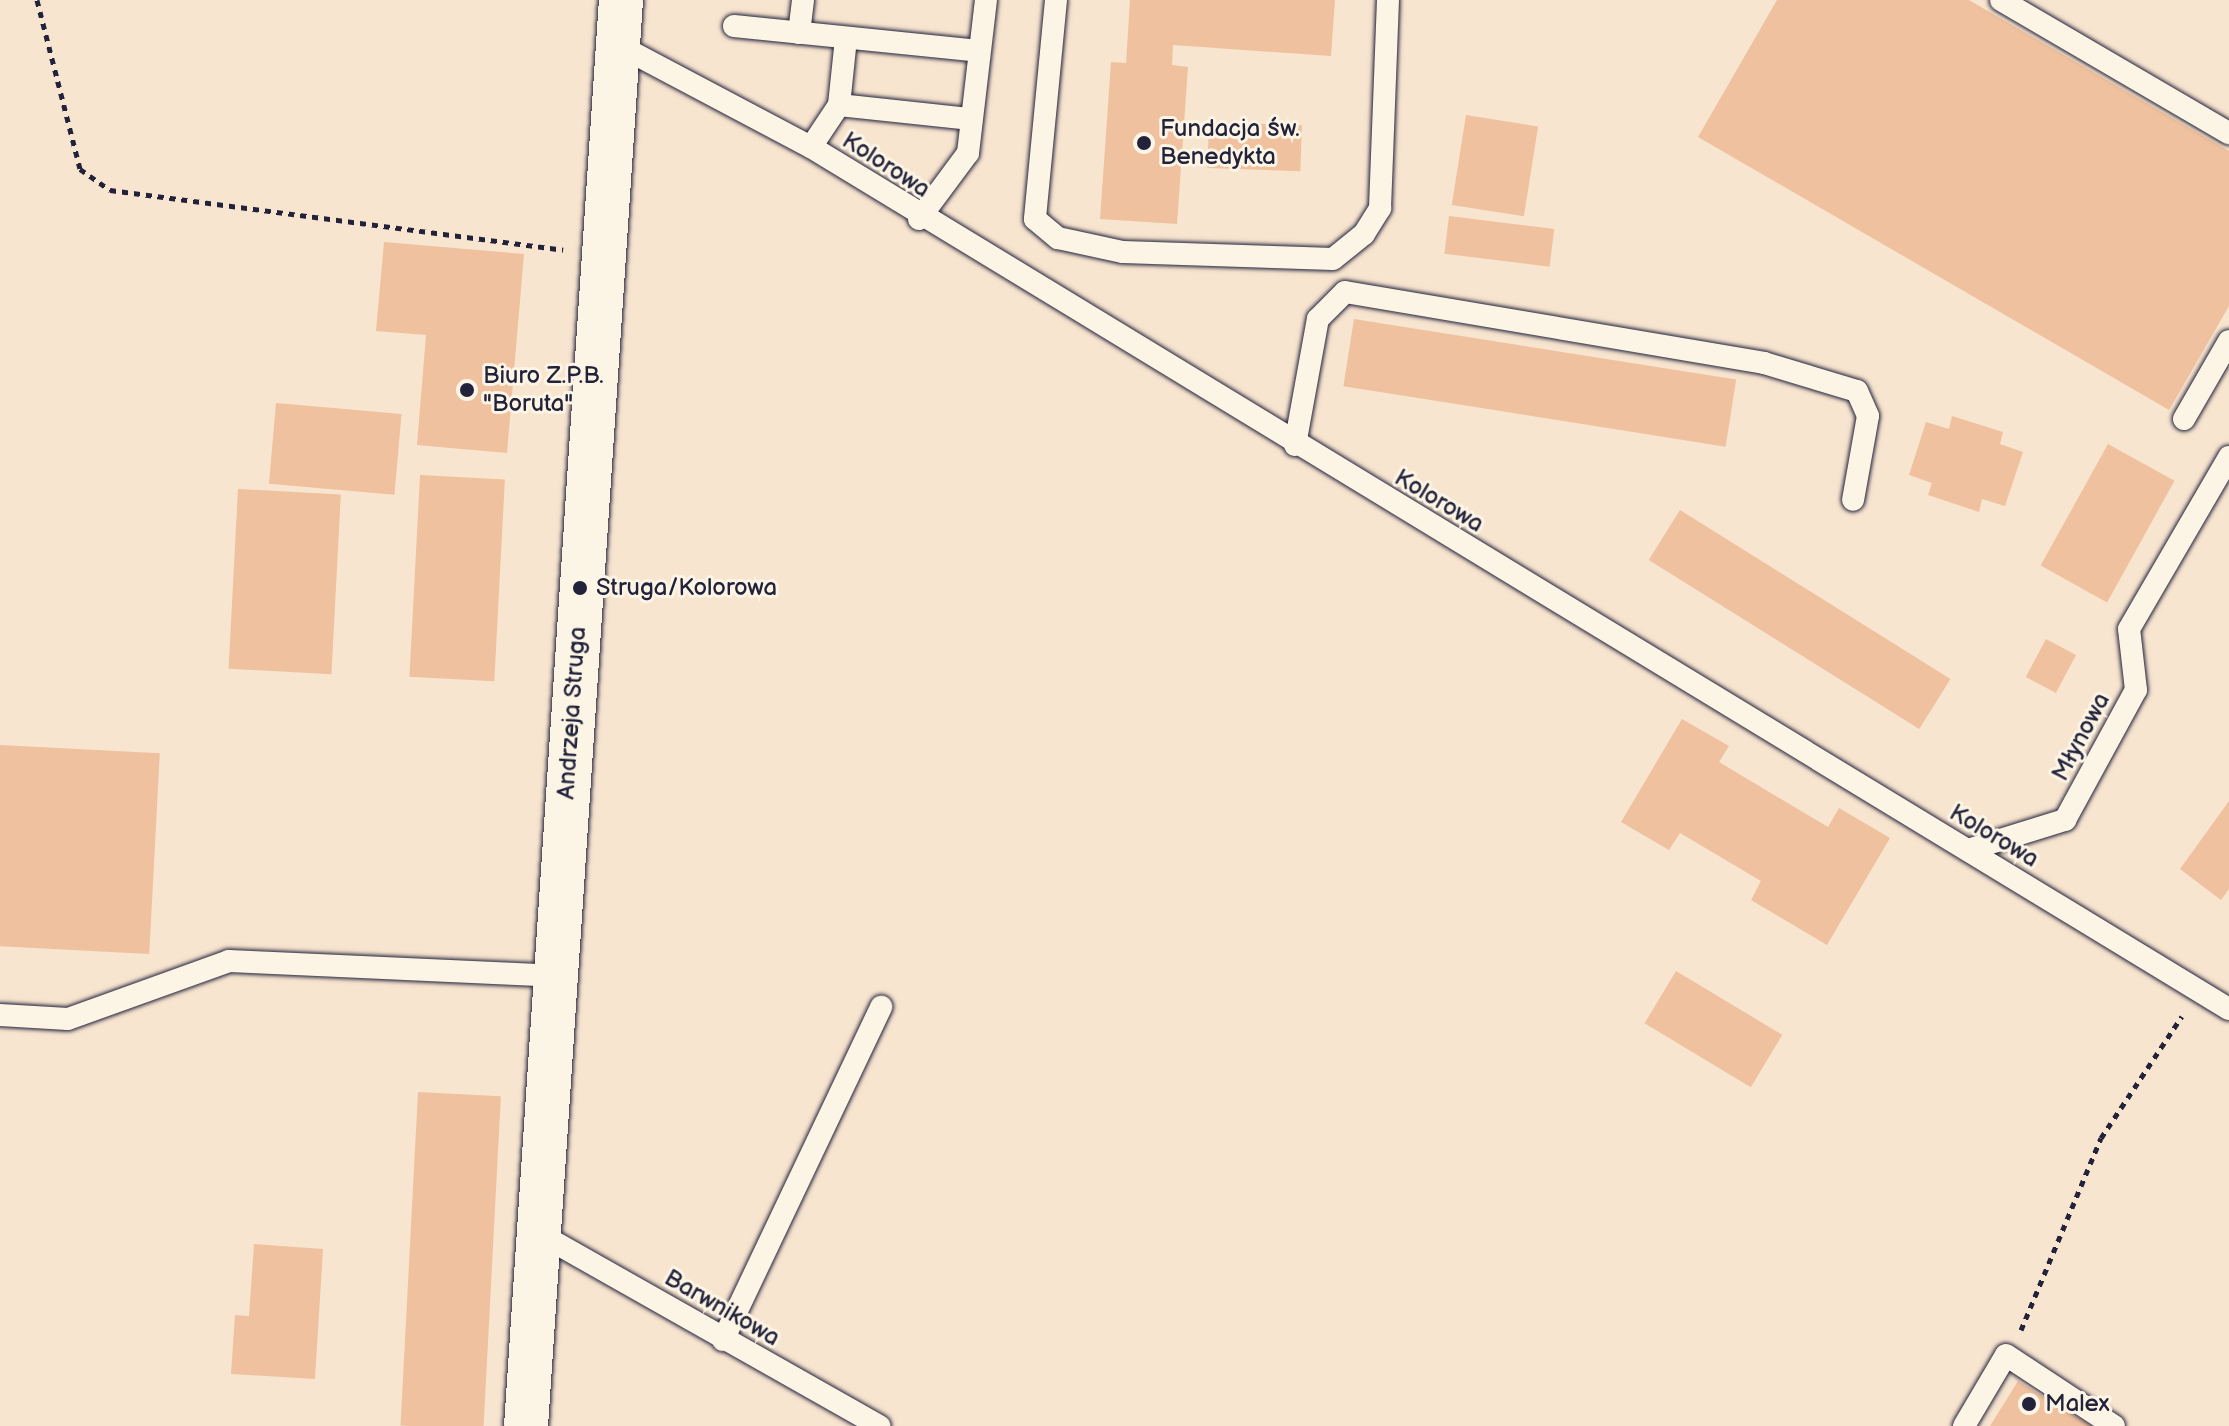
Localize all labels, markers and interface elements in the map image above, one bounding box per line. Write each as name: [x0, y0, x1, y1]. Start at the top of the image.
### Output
place label: Fundacja św. Benedykta: [1160, 115, 1300, 171]
street label: Kolorowa: [837, 126, 935, 204]
marker: Fundacja św. Benedykta: [1135, 134, 1153, 152]
place label: Biuro Z.P.B. "Boruta": [483, 362, 604, 418]
marker: Biuro Z.P.B. "Boruta": [458, 381, 476, 399]
street label: Kolorowa: [1389, 463, 1489, 539]
place label: Struga/Kolorowa: [596, 574, 777, 602]
marker: Struga/Kolorowa: [571, 579, 589, 597]
street label: Andrzeja Struga: [552, 625, 592, 801]
street label: Młynowa: [2046, 688, 2116, 786]
street label: Kolorowa: [1944, 798, 2044, 874]
street label: Barwnikowa: [659, 1263, 785, 1353]
place label: Malex: [2045, 1390, 2110, 1418]
marker: Malex: [2020, 1395, 2038, 1413]

